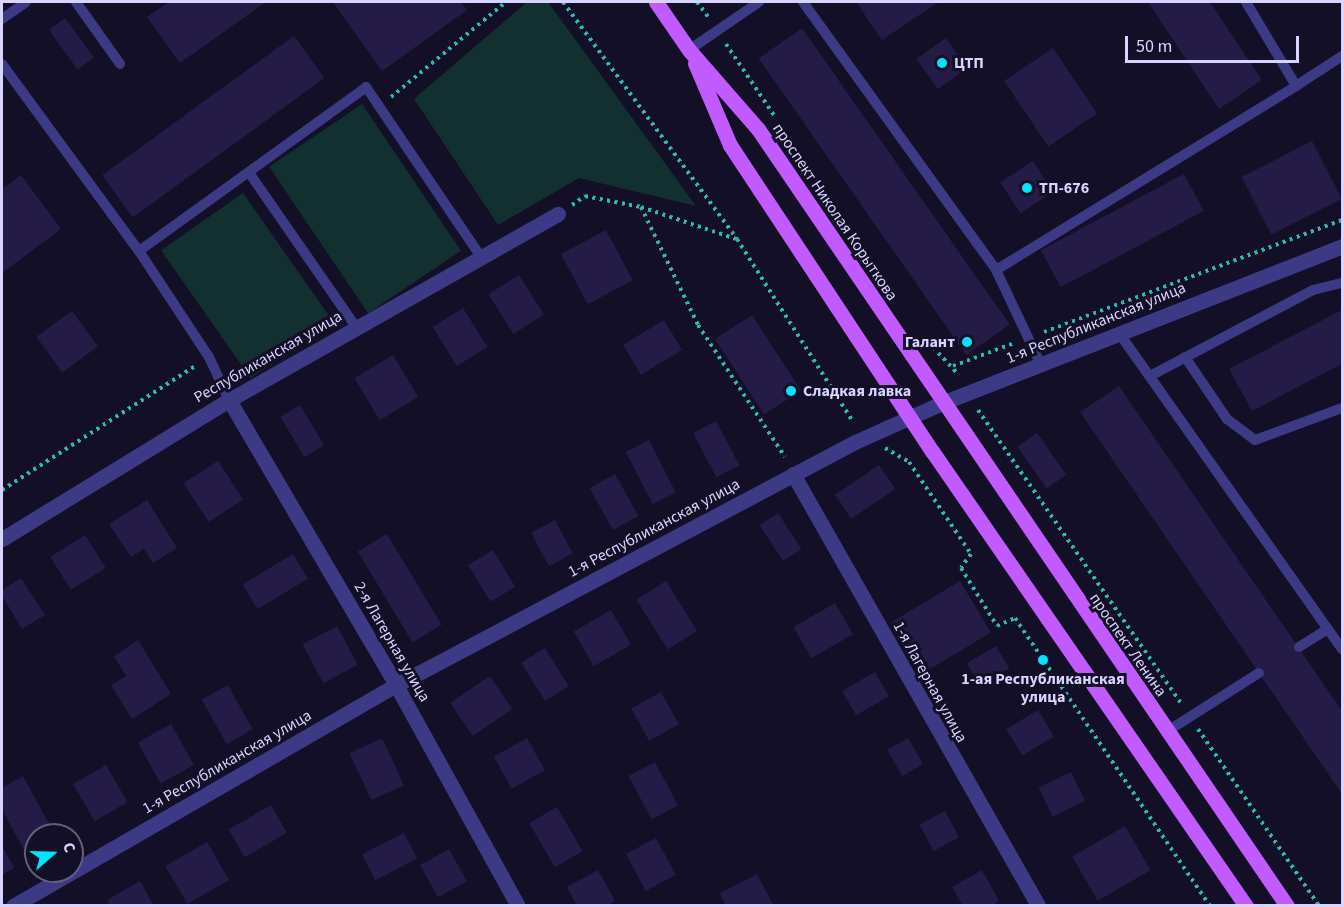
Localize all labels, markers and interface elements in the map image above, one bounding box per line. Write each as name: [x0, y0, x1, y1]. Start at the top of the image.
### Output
scale bar: [1128, 24, 1302, 62]
text: 50 m: [1136, 34, 1172, 59]
place label: ЦТП: [954, 53, 984, 73]
marker: ЦТП: [935, 56, 949, 70]
street label: проспект Николая Корыткова: [768, 120, 902, 304]
place label: ТП-676: [1039, 178, 1089, 198]
marker: ТП-676: [1020, 181, 1034, 195]
street label: 1-я Республиканская улица: [1003, 278, 1189, 368]
street label: Республиканская улица: [191, 307, 345, 407]
place label: Галант: [905, 332, 955, 352]
marker: Галант: [960, 335, 974, 349]
place label: Сладкая лавка: [803, 381, 911, 401]
marker: Сладкая лавка: [784, 384, 798, 398]
street label: 1-я Республиканская улица: [565, 474, 743, 582]
street label: 2-я Лагерная улица: [350, 579, 434, 705]
street label: проспект Ленина: [1085, 590, 1171, 700]
street label: 1-я Лагерная улица: [889, 618, 971, 746]
marker: 1-ая Республиканская улица: [1036, 653, 1050, 667]
place label: 1-ая Республиканская улица: [961, 669, 1125, 707]
street label: 1-я Республиканская улица: [139, 706, 315, 818]
north arrow: [24, 823, 84, 883]
text: С: [57, 839, 81, 856]

